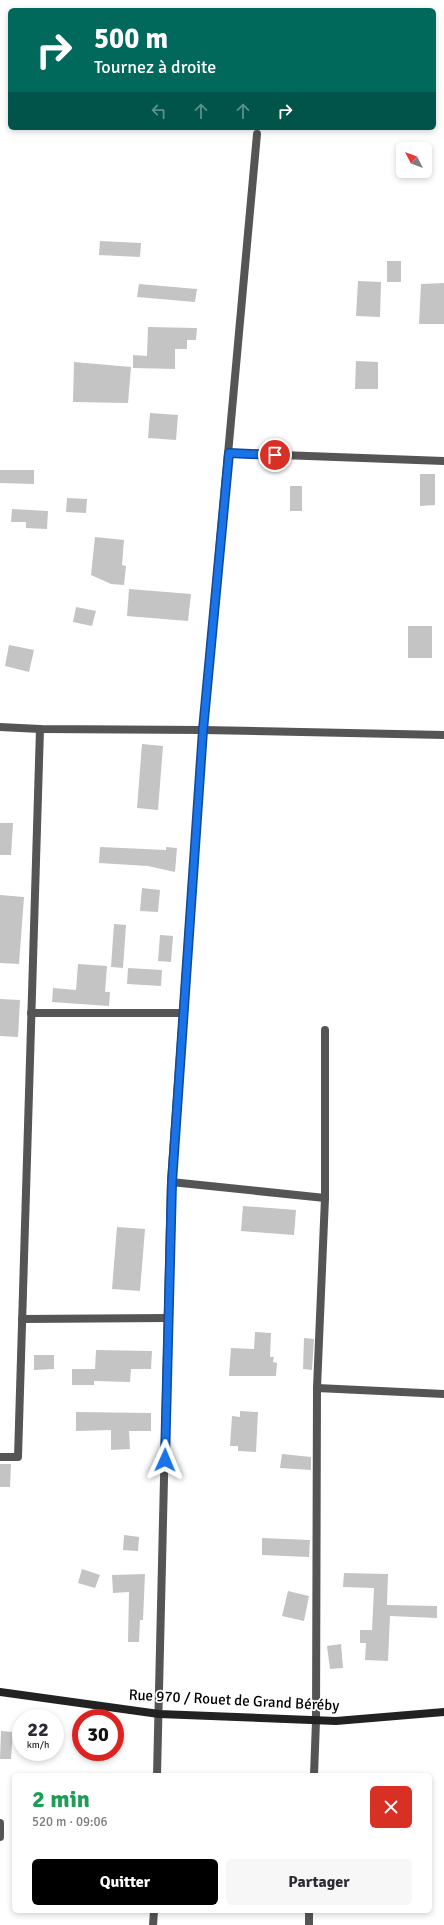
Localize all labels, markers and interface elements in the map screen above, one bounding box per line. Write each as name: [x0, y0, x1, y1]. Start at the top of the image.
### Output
text: 500 m: [94, 22, 168, 56]
icon: right: [28, 24, 80, 76]
text: Tournez à droite: [94, 56, 216, 78]
icon: left: [148, 100, 170, 122]
icon: ahead: [190, 100, 212, 122]
icon: ahead: [232, 100, 254, 122]
icon: right: [274, 100, 296, 122]
north arrow: [396, 142, 432, 178]
map controls: [396, 142, 432, 178]
pin: [258, 438, 292, 472]
icon: arrive: [264, 444, 286, 466]
position arrow: [144, 1439, 186, 1481]
street label: Rue 970 / Rouet de Grand Béréby: [128, 1685, 340, 1715]
speed limit sign: 30: [72, 1709, 124, 1761]
text: 22: [27, 1717, 49, 1742]
text: km/h: [27, 1739, 49, 1751]
text: 2 min: [32, 1784, 90, 1814]
button: close: [370, 1786, 412, 1828]
text: 520 m · 09:06: [32, 1814, 108, 1830]
button: Quitter: [32, 1859, 218, 1905]
button: Partager: [226, 1859, 412, 1905]

